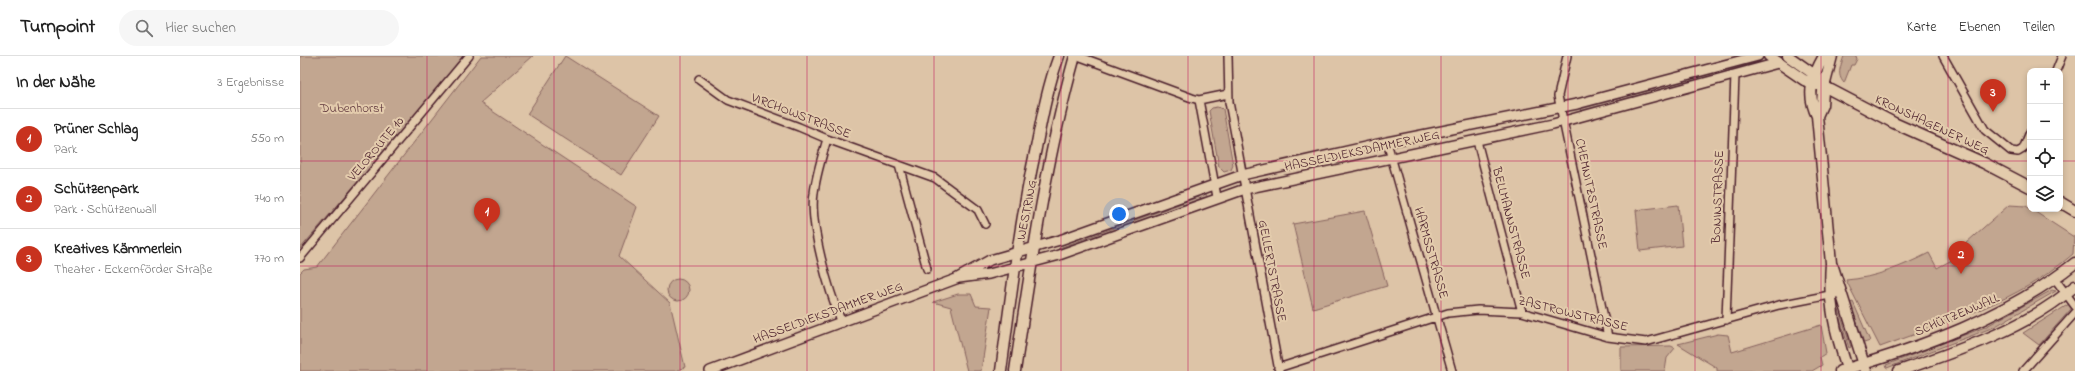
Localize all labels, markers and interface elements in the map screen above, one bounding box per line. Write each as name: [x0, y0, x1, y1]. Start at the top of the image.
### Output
search box: [119, 10, 399, 46]
text: Turnpoint: [20, 14, 95, 41]
icon: search: [133, 17, 155, 39]
text: Hier suchen: [165, 17, 236, 39]
text: Karte: [1907, 17, 1936, 38]
text: Ebenen: [1958, 17, 2001, 38]
text: Teilen: [2023, 17, 2055, 38]
map controls: [2027, 68, 2063, 212]
button: +: [2027, 68, 2063, 104]
text: In der Nähe: [16, 70, 95, 95]
text: 3 Ergebnisse: [217, 73, 284, 92]
pin: 3: [1980, 79, 2006, 112]
street label: VIRCHOWSTRASSE: [747, 88, 854, 144]
street label: KRONSHAGENER WEG: [1872, 90, 1992, 160]
park label: Dubenhorst: [319, 99, 385, 118]
button: −: [2027, 104, 2063, 140]
street label: VELOROUTE 10: [343, 112, 409, 186]
text: Prüner Schlag: [54, 118, 138, 140]
street label: HASSELDIEKSDAMMER WEG: [1283, 125, 1441, 177]
text: 1: [27, 129, 31, 148]
text: 550 m: [250, 129, 284, 148]
street label: CHEMNITZSTRASSE: [1570, 137, 1612, 251]
text: Park: [54, 140, 78, 159]
button: locate: [2027, 140, 2063, 176]
street label: BONINSTRASSE: [1707, 150, 1729, 245]
street label: BELLMANNSTRASSE: [1487, 164, 1535, 281]
button: layers: [2027, 176, 2063, 212]
text: Schützenpark: [54, 178, 139, 200]
street label: WESTRING: [1012, 178, 1042, 242]
text: 2: [26, 189, 32, 208]
text: 740 m: [254, 189, 284, 208]
pin: 1: [474, 198, 500, 231]
text: Park · Schützenwall: [54, 200, 156, 219]
your location: [1109, 204, 1129, 224]
street label: HARMSSTRASSE: [1409, 205, 1453, 301]
street label: GELLERTSTRASSE: [1253, 218, 1291, 324]
text: Kreatives Kämmerlein: [54, 238, 182, 260]
pin: 2: [1948, 241, 1974, 274]
text: 3: [26, 249, 32, 268]
text: 770 m: [254, 249, 284, 268]
text: Theater · Eckernförder Straße: [54, 260, 212, 279]
street label: HASSELDIEKSDAMMER WEG: [751, 277, 905, 349]
street label: SCHÜTZENWALL: [1912, 289, 2003, 341]
street label: ZASTROWSTRASSE: [1516, 291, 1630, 337]

